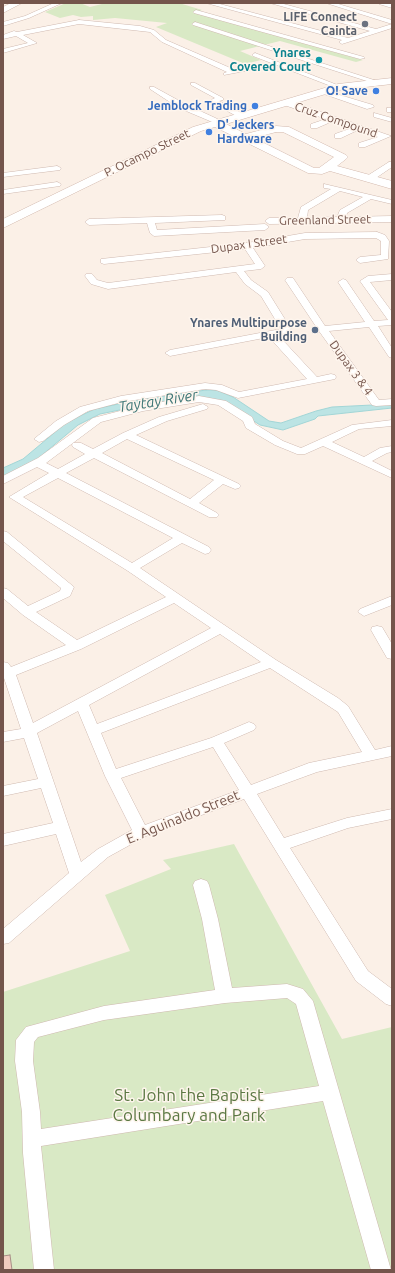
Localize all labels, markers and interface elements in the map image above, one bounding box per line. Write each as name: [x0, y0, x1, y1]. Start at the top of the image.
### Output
place label: LIFE Connect Cainta: [283, 10, 357, 38]
marker: LIFE Connect Cainta: [360, 19, 370, 29]
place label: Ynares Covered Court: [229, 46, 311, 74]
marker: Ynares Covered Court: [314, 55, 324, 65]
place label: O! Save: [326, 84, 368, 98]
marker: O! Save: [371, 86, 381, 96]
place label: Jemblock Trading: [148, 99, 247, 113]
street label: Cruz Compound: [293, 99, 379, 141]
marker: Jemblock Trading: [250, 101, 260, 111]
place label: D' Jeckers Hardware: [217, 118, 274, 146]
street label: P. Ocampo Street: [102, 126, 192, 180]
marker: D' Jeckers Hardware: [204, 127, 214, 137]
street label: Greenland Street: [279, 212, 371, 228]
street label: Dupax I Street: [210, 232, 288, 256]
place label: Ynares Multipurpose Building: [190, 316, 307, 344]
marker: Ynares Multipurpose Building: [310, 325, 320, 335]
street label: Dupax 3 & 4: [326, 338, 376, 398]
water label: Taytay River: [117, 386, 199, 416]
street label: E. Aguinaldo Street: [124, 787, 242, 847]
park label: St. John the Baptist Columbary and Park: [113, 1085, 265, 1125]

